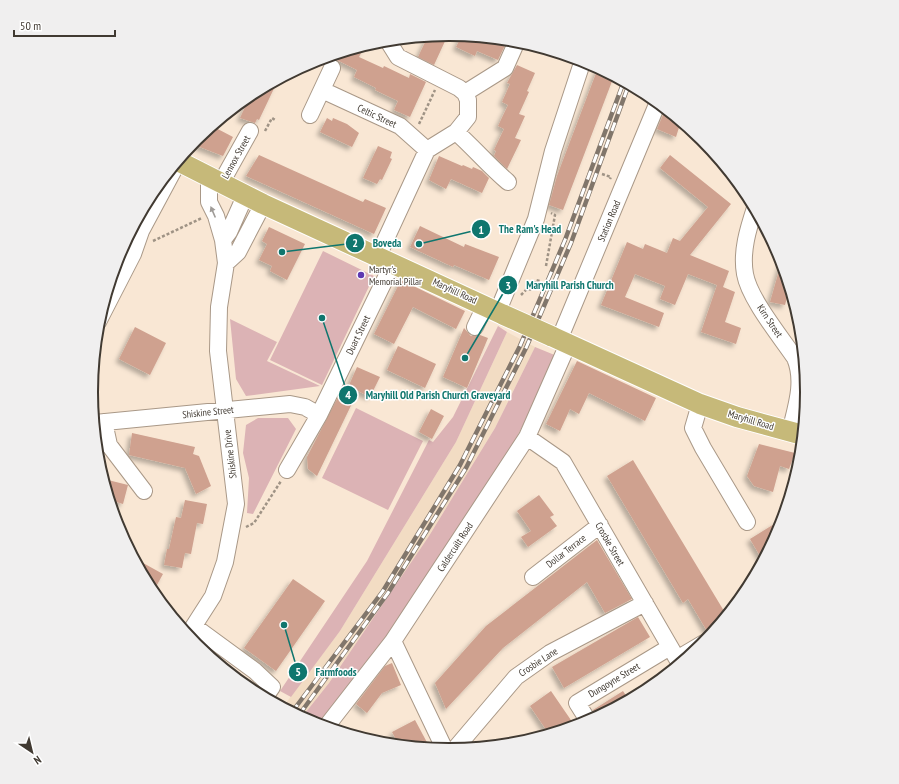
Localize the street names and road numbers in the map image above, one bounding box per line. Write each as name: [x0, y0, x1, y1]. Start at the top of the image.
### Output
street label: Celtic Street: [355, 101, 399, 131]
street label: Lennox Street: [219, 133, 253, 181]
street label: Station Road: [594, 198, 624, 244]
street label: Maryhill Road: [431, 275, 479, 307]
street label: Kirn Street: [754, 302, 786, 340]
street label: Duart Street: [343, 313, 373, 357]
street label: Shiskine Street: [182, 403, 235, 421]
street label: Maryhill Road: [726, 407, 776, 433]
street label: Shiskine Drive: [221, 429, 239, 479]
street label: Caldercuilt Road: [434, 520, 476, 574]
street label: Crosbie Street: [592, 520, 628, 568]
street label: Dollar Terrace: [543, 531, 589, 571]
street label: Crosbie Lane: [516, 645, 560, 679]
street label: Dungoyne Street: [586, 659, 642, 700]

